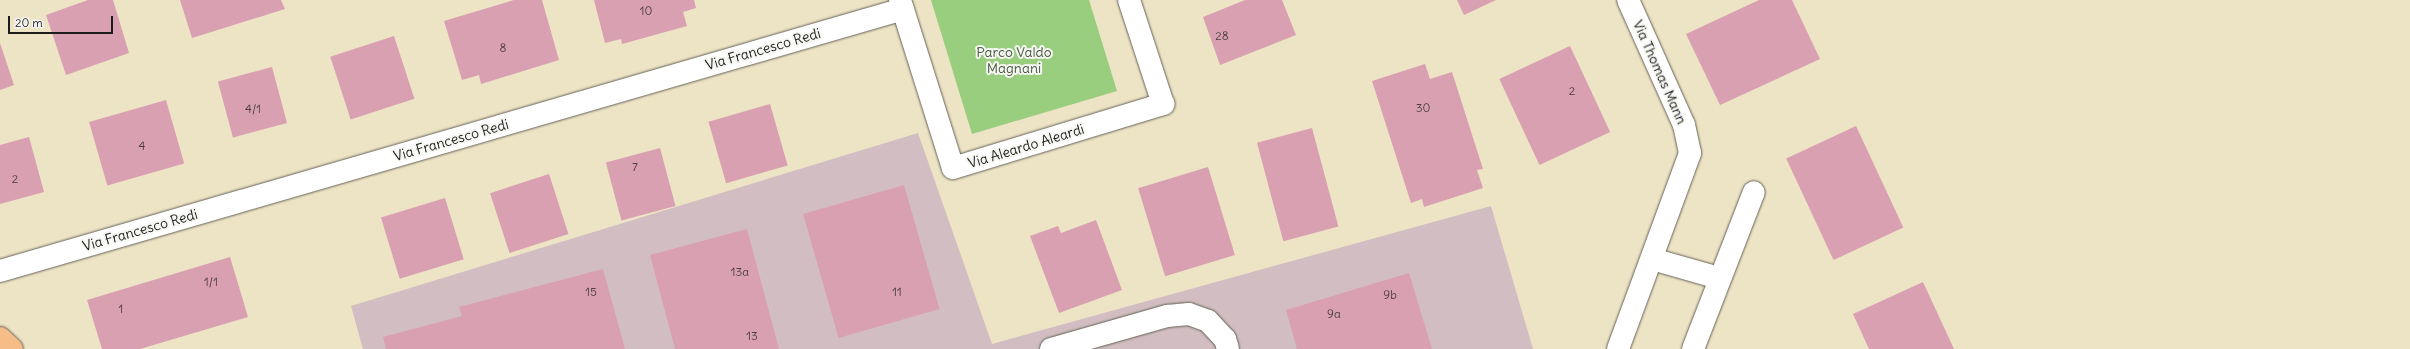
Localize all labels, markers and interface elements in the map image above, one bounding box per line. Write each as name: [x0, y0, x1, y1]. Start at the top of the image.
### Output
house number: 10: [640, 4, 652, 18]
scale bar: [10, 8, 115, 34]
text: 20 m: [15, 15, 43, 30]
street label: Via Thomas Mann: [1630, 17, 1690, 127]
street label: Via Francesco Redi: [704, 25, 822, 73]
house number: 28: [1215, 29, 1229, 43]
house number: 8: [500, 41, 506, 55]
park label: Parco Valdo Magnani: [976, 44, 1052, 76]
house number: 2: [1569, 84, 1575, 98]
house number: 30: [1416, 101, 1430, 115]
house number: 4/1: [245, 102, 261, 116]
street label: Via Francesco Redi: [392, 116, 510, 164]
street label: Via Aleardo Aleardi: [966, 120, 1086, 172]
house number: 4: [139, 139, 145, 153]
house number: 7: [632, 160, 638, 174]
house number: 2: [12, 172, 18, 186]
street label: Via Francesco Redi: [81, 206, 199, 254]
house number: 13a: [731, 265, 749, 279]
house number: 1/1: [204, 275, 218, 289]
house number: 15: [585, 285, 597, 299]
house number: 11: [892, 285, 902, 299]
house number: 9b: [1383, 288, 1397, 302]
house number: 1: [119, 302, 123, 316]
house number: 9a: [1327, 307, 1341, 321]
house number: 13: [746, 329, 758, 343]

